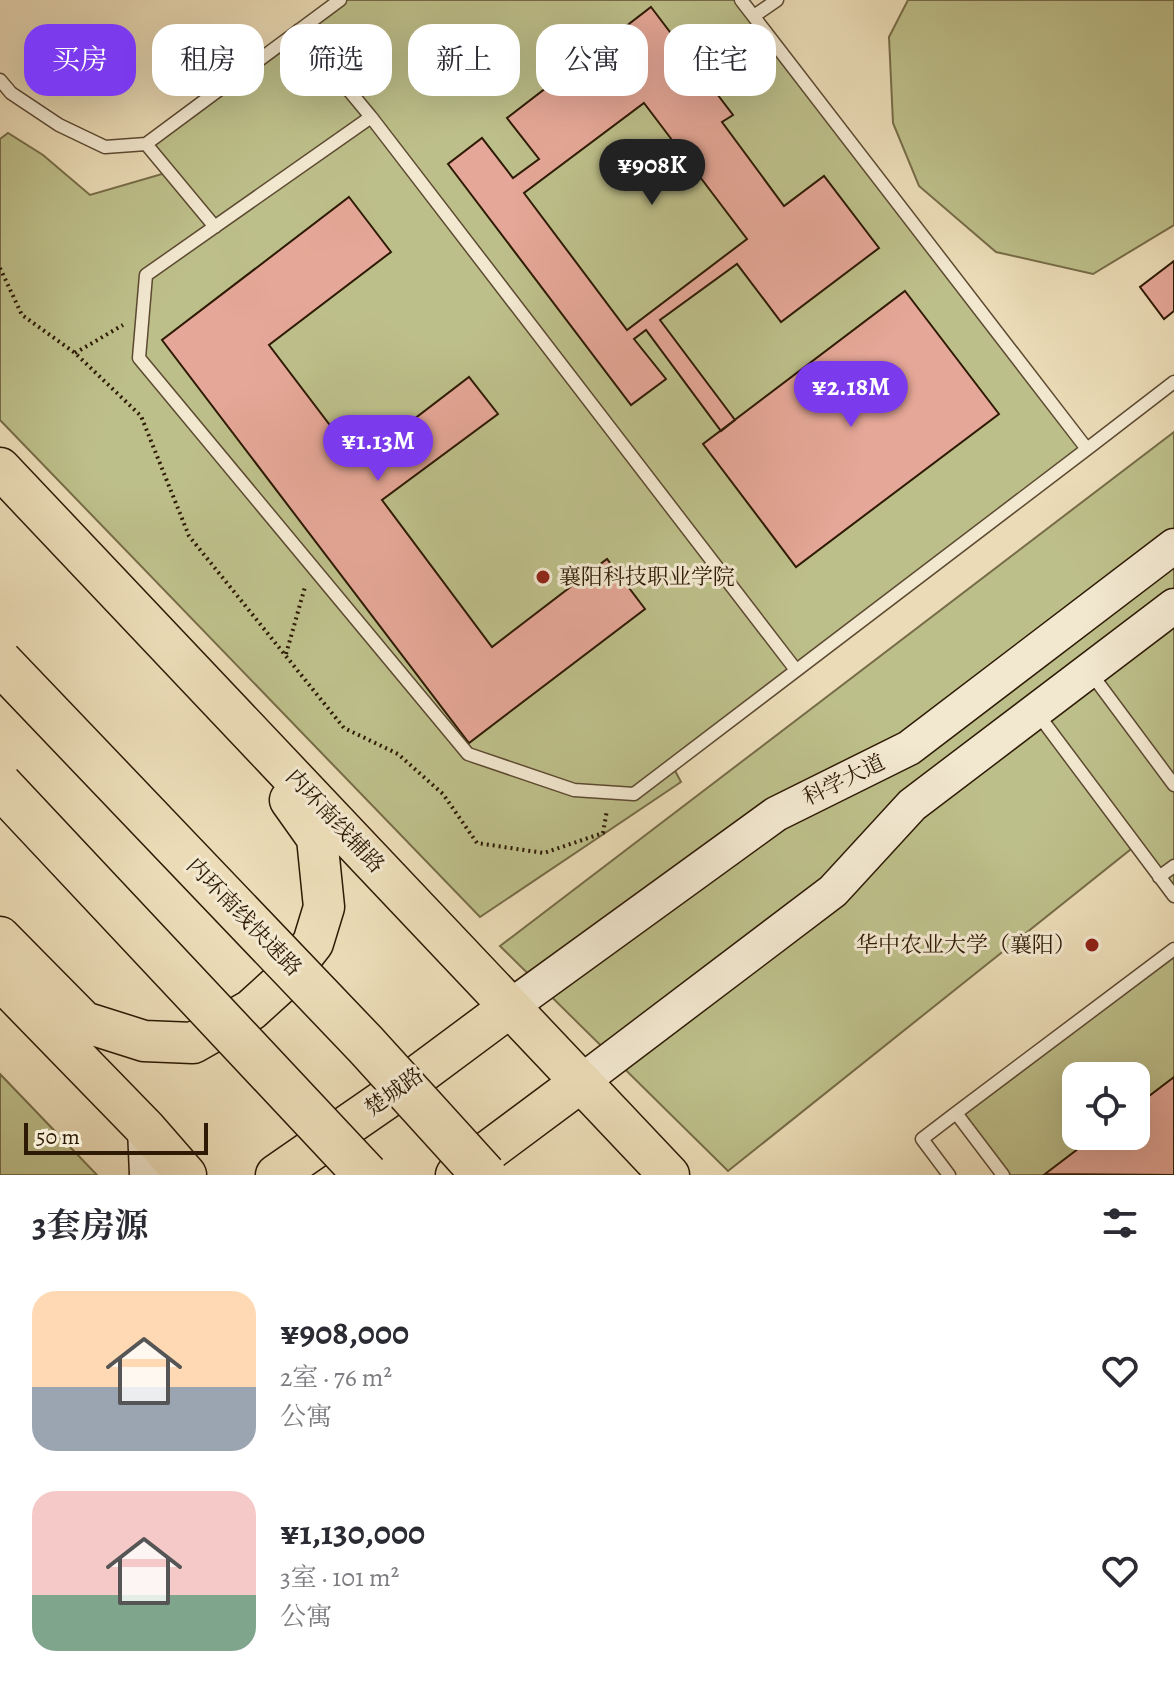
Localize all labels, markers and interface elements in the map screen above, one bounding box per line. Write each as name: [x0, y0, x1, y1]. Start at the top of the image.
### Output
chip: 买房: [24, 24, 136, 96]
chip: 租房: [152, 24, 264, 96]
chip: 筛选: [280, 24, 392, 96]
chip: 新上: [408, 24, 520, 96]
chip: 公寓: [536, 24, 648, 96]
chip: 住宅: [664, 24, 776, 96]
pin: ¥908K: [596, 139, 708, 207]
text: ¥908K: [617, 147, 687, 182]
pin: ¥2.18M: [786, 361, 916, 429]
text: ¥2.18M: [812, 369, 890, 404]
pin: ¥1.13M: [313, 415, 443, 483]
text: ¥1.13M: [341, 423, 415, 458]
place label: 襄阳科技职业学院: [559, 562, 735, 592]
marker: 襄阳科技职业学院: [534, 568, 552, 586]
street label: 科学大道: [798, 747, 890, 813]
street label: 内环南线辅路: [279, 762, 391, 880]
street label: 内环南线快速路: [180, 851, 308, 983]
place label: 华中农业大学（襄阳）: [856, 930, 1076, 960]
marker: 华中农业大学（襄阳）: [1083, 936, 1101, 954]
street label: 楚城路: [358, 1060, 430, 1124]
map controls: [1062, 1062, 1150, 1150]
button: locate: [1062, 1062, 1150, 1150]
scale bar: [24, 1119, 208, 1155]
text: 50 m: [36, 1122, 80, 1152]
icon: filters: [1098, 1201, 1142, 1245]
text: 3套房源: [32, 1202, 149, 1249]
text: ¥908,000: [280, 1309, 409, 1356]
icon: home: [96, 1323, 192, 1419]
icon: heart: [1098, 1349, 1142, 1393]
text: 2室 · 76 m²: [280, 1360, 392, 1395]
text: 公寓: [280, 1399, 332, 1434]
text: ¥1,130,000: [280, 1509, 425, 1556]
icon: home: [96, 1523, 192, 1619]
icon: heart: [1098, 1549, 1142, 1593]
text: 3室 · 101 m²: [280, 1560, 399, 1595]
text: 公寓: [280, 1599, 332, 1634]

